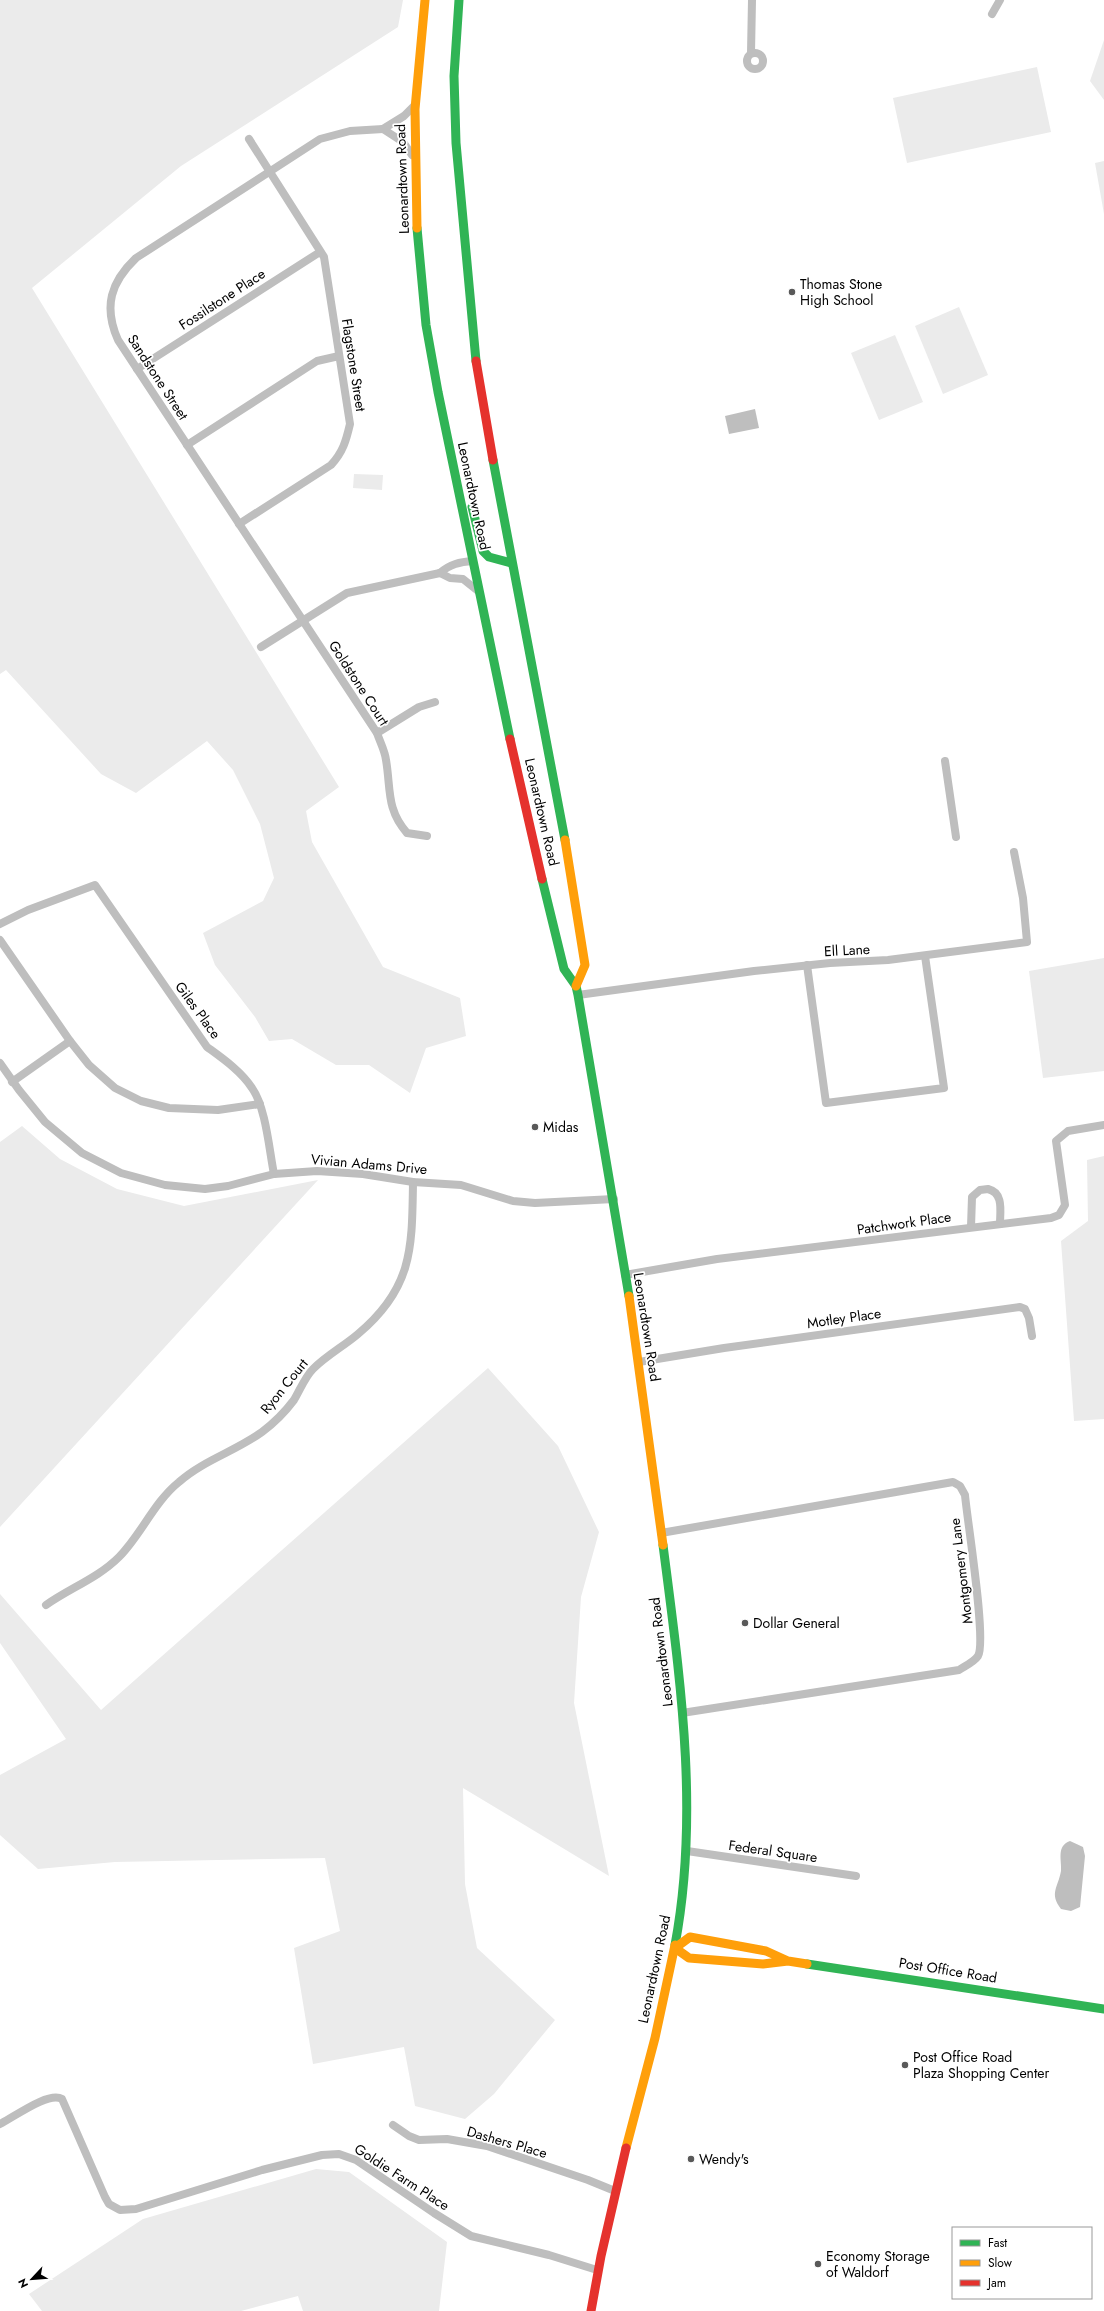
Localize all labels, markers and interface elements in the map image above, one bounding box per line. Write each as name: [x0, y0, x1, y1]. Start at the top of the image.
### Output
street label: Leonardtown Road: [390, 124, 414, 234]
street label: Fossilstone Place: [175, 264, 269, 334]
place label: Thomas Stone High School: [800, 274, 882, 310]
marker: Thomas Stone High School: [787, 287, 797, 297]
street label: Flagstone Street: [337, 317, 371, 413]
street label: Sandstone Street: [123, 330, 194, 424]
street label: Leonardtown Road: [453, 440, 495, 552]
street label: Goldstone Court: [324, 637, 394, 730]
street label: Leonardtown Road: [520, 756, 564, 868]
street label: Ell Lane: [824, 939, 870, 961]
street label: Giles Place: [170, 977, 226, 1043]
place label: Midas: [543, 1117, 579, 1137]
marker: Midas: [530, 1122, 540, 1132]
street label: Vivian Adams Drive: [310, 1149, 428, 1179]
street label: Patchwork Place: [856, 1206, 952, 1240]
street label: Leonardtown Road: [629, 1271, 665, 1383]
street label: Motley Place: [806, 1303, 882, 1333]
street label: Ryon Court: [256, 1354, 313, 1418]
street label: Montgomery Lane: [945, 1517, 977, 1625]
street label: Leonardtown Road: [644, 1596, 678, 1708]
place label: Dollar General: [753, 1613, 840, 1633]
marker: Dollar General: [740, 1618, 750, 1628]
street label: Federal Square: [727, 1835, 819, 1867]
street label: Leonardtown Road: [633, 1913, 675, 2025]
street label: Post Office Road: [897, 1952, 999, 1988]
place label: Post Office Road Plaza Shopping Center: [913, 2047, 1050, 2083]
marker: Post Office Road Plaza Shopping Center: [900, 2060, 910, 2070]
street label: Dashers Place: [465, 2121, 549, 2163]
street label: Goldie Farm Place: [351, 2139, 453, 2215]
place label: Wendy's: [699, 2149, 749, 2169]
marker: Wendy's: [686, 2154, 696, 2164]
legend: [952, 2227, 1092, 2299]
text: Fast: [988, 2234, 1007, 2252]
place label: Economy Storage of Waldorf: [826, 2246, 930, 2282]
text: Slow: [988, 2254, 1013, 2272]
north arrow: [12, 2259, 52, 2299]
marker: Economy Storage of Waldorf: [813, 2259, 823, 2269]
text: Jam: [986, 2274, 1006, 2292]
text: N: [14, 2276, 32, 2291]

